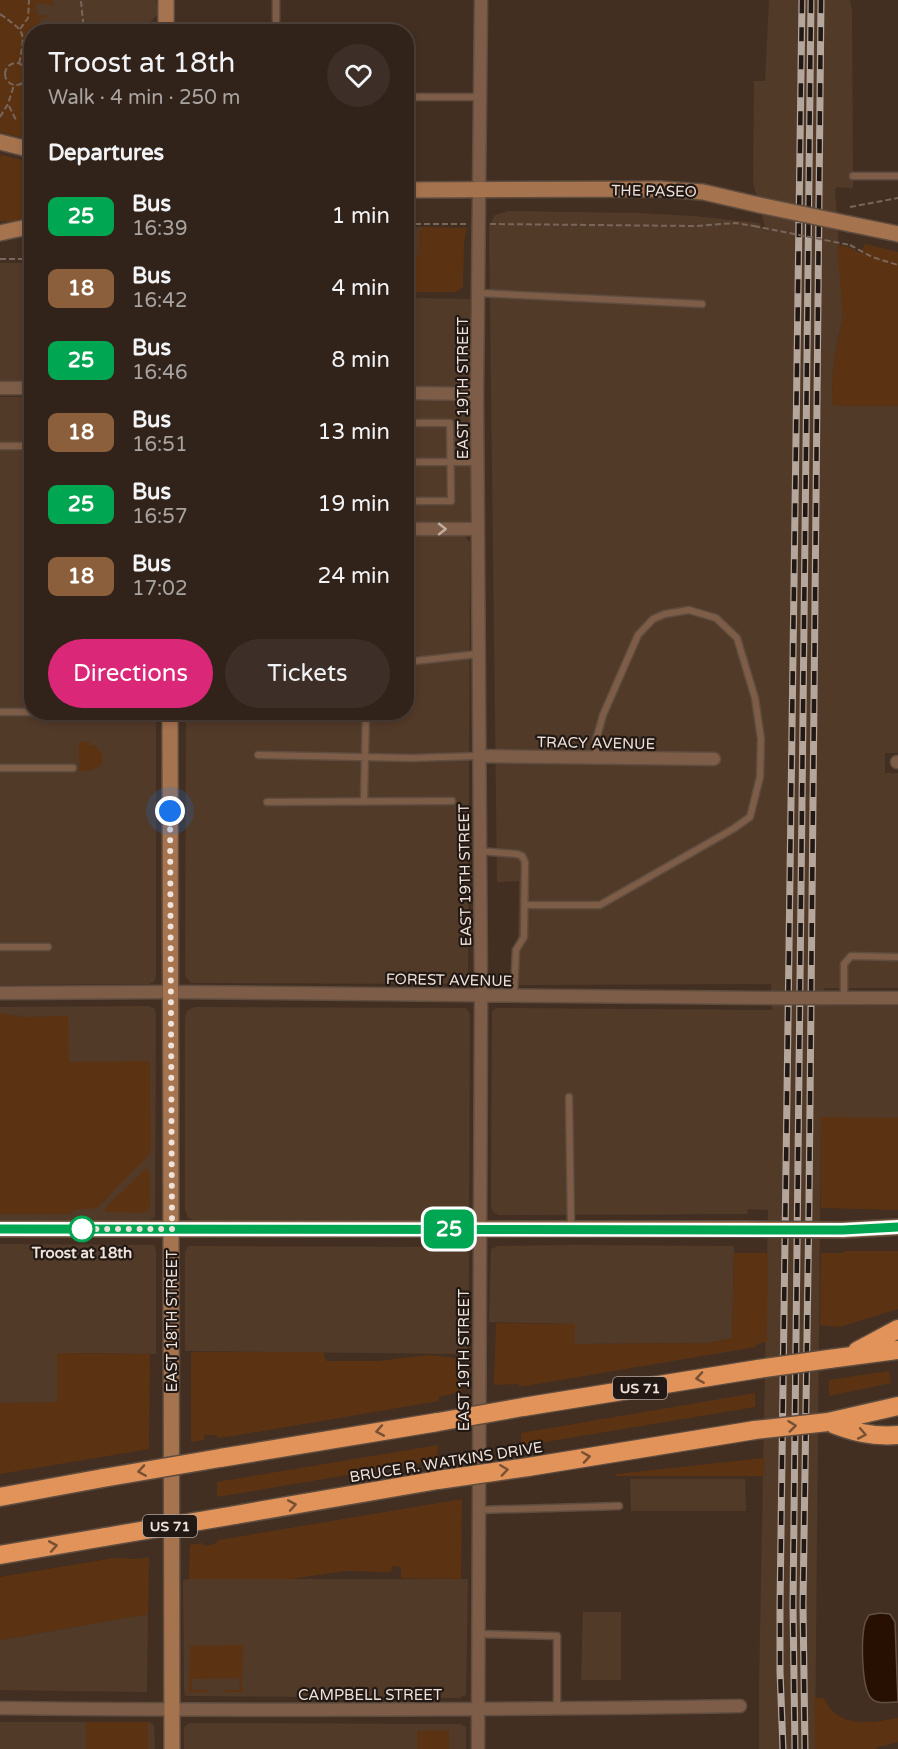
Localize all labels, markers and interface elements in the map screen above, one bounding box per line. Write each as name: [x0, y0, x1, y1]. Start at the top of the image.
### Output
button: heart: [327, 44, 390, 107]
text: Troost at 18th: [48, 46, 235, 80]
text: Walk · 4 min · 250 m: [48, 86, 240, 110]
text: Departures: [48, 140, 164, 166]
street label: THE PASEO: [611, 181, 697, 201]
text: Bus: [132, 191, 171, 217]
text: 1 min: [331, 203, 390, 229]
text: 25: [68, 204, 94, 229]
text: 16:39: [132, 217, 187, 241]
text: Bus: [132, 263, 171, 289]
text: 4 min: [331, 275, 390, 301]
text: 18: [68, 276, 94, 301]
text: 16:42: [132, 289, 187, 313]
street label: EAST 19TH STREET: [454, 317, 472, 459]
text: Bus: [132, 335, 171, 361]
text: 8 min: [331, 347, 390, 373]
text: 25: [68, 348, 94, 373]
text: 16:46: [132, 361, 187, 385]
text: Bus: [132, 407, 171, 433]
text: 13 min: [318, 419, 390, 445]
text: 18: [68, 420, 94, 445]
text: 16:51: [132, 433, 187, 457]
text: Bus: [132, 479, 171, 505]
text: 19 min: [318, 491, 390, 517]
text: 25: [68, 492, 94, 517]
text: 16:57: [132, 505, 187, 529]
one-way arrow: [438, 523, 447, 535]
text: Bus: [132, 551, 171, 577]
text: 24 min: [318, 563, 390, 589]
text: 18: [68, 564, 94, 589]
text: 17:02: [132, 577, 187, 601]
button: Directions: [48, 639, 213, 708]
button: Tickets: [225, 639, 390, 708]
street label: TRACY AVENUE: [537, 733, 655, 753]
your location: [155, 796, 185, 826]
street label: EAST 19TH STREET: [455, 804, 475, 946]
street label: FOREST AVENUE: [386, 970, 512, 990]
line badge: 25: [422, 1210, 476, 1248]
marker: Troost at 18th: [69, 1216, 95, 1242]
text: 25: [436, 1217, 462, 1242]
place label: Troost at 18th: [31, 1244, 132, 1262]
street label: EAST 18TH STREET: [163, 1250, 181, 1392]
street label: EAST 19TH STREET: [455, 1289, 473, 1431]
one-way arrow: [695, 1371, 705, 1384]
road number: US 71: [613, 1377, 667, 1399]
one-way arrow: [787, 1420, 796, 1433]
one-way arrow: [375, 1425, 385, 1437]
one-way arrow: [857, 1427, 867, 1440]
street label: BRUCE R. WATKINS DRIVE: [348, 1438, 544, 1486]
one-way arrow: [581, 1452, 591, 1464]
one-way arrow: [137, 1464, 147, 1477]
one-way arrow: [499, 1465, 509, 1477]
one-way arrow: [287, 1499, 297, 1512]
road number: US 71: [143, 1515, 197, 1537]
one-way arrow: [47, 1540, 57, 1553]
street label: CAMPBELL STREET: [298, 1686, 442, 1704]

